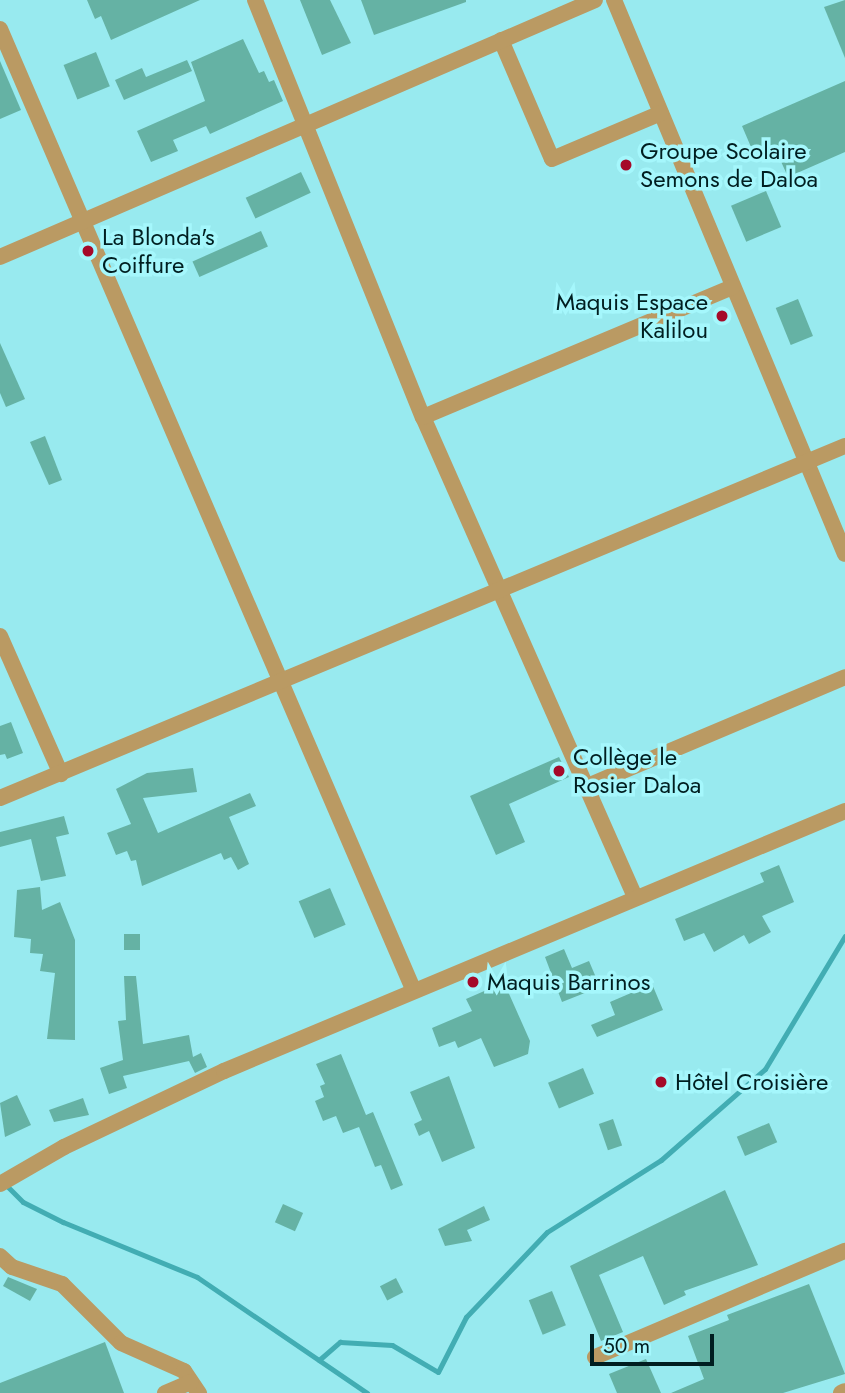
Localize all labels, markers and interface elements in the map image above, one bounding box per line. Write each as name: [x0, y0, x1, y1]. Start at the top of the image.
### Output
place label: Groupe Scolaire Semons de Daloa: [640, 137, 818, 193]
marker: Groupe Scolaire Semons de Daloa: [618, 157, 634, 173]
place label: La Blonda's Coiffure: [102, 223, 215, 279]
marker: La Blonda's Coiffure: [80, 243, 96, 259]
place label: Maquis Espace Kalilou: [556, 288, 708, 344]
marker: Maquis Espace Kalilou: [714, 308, 730, 324]
place label: Collège le Rosier Daloa: [573, 743, 701, 799]
marker: Collège le Rosier Daloa: [551, 763, 567, 779]
place label: Maquis Barrinos: [487, 968, 650, 996]
marker: Maquis Barrinos: [465, 974, 481, 990]
place label: Hôtel Croisière: [675, 1068, 828, 1096]
marker: Hôtel Croisière: [653, 1074, 669, 1090]
scale bar: [593, 1320, 717, 1364]
text: 50 m: [603, 1331, 650, 1361]

